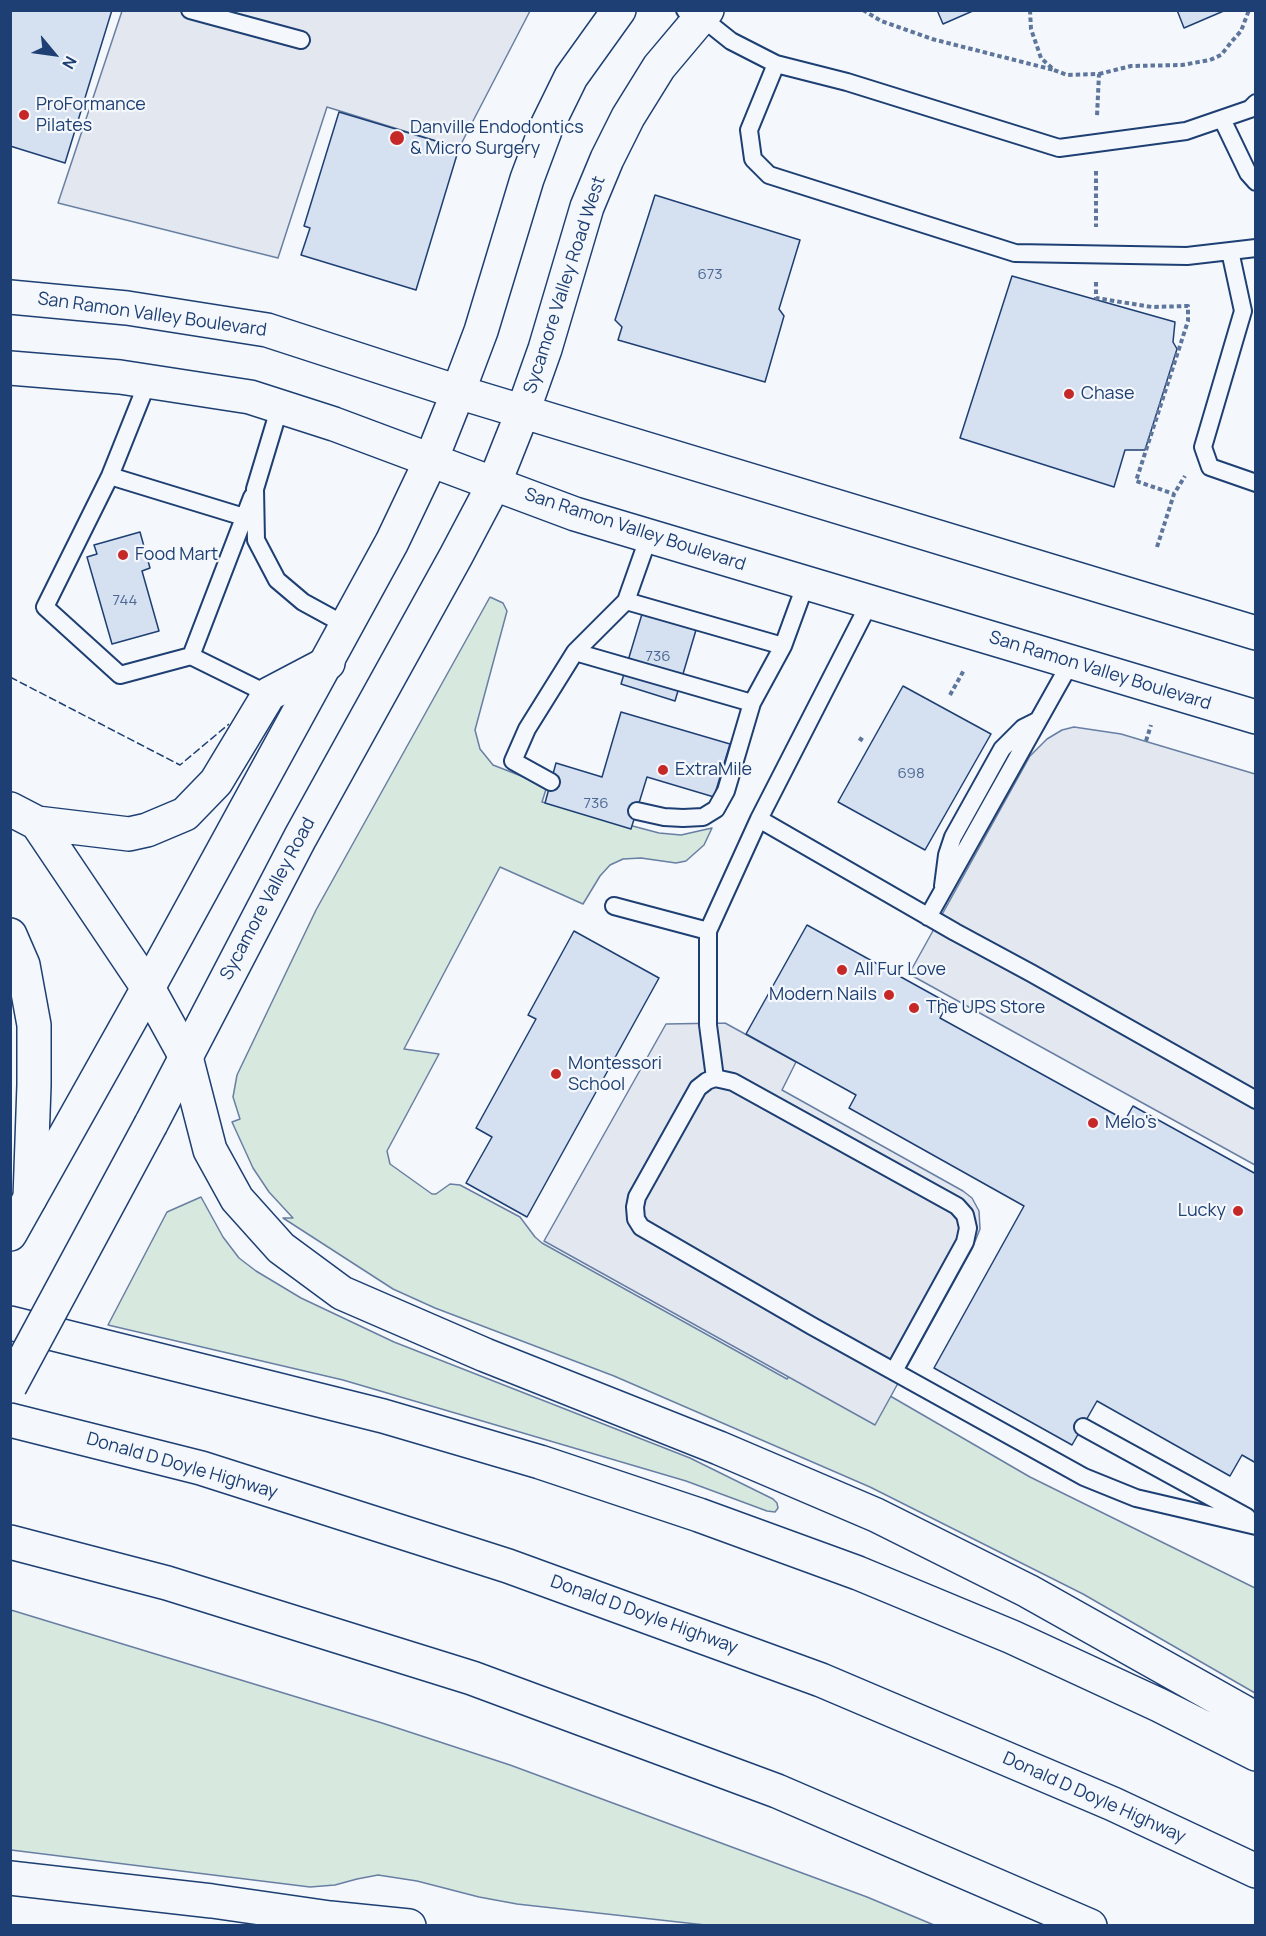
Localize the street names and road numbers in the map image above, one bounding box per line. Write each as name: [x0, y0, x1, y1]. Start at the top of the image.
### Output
street label: Sycamore Valley Road West: [520, 174, 610, 396]
street label: San Ramon Valley Boulevard: [36, 288, 268, 342]
street label: San Ramon Valley Boulevard: [522, 484, 748, 576]
street label: San Ramon Valley Boulevard: [986, 627, 1214, 715]
street label: Sycamore Valley Road: [216, 814, 320, 984]
street label: Donald D Doyle Highway: [84, 1428, 280, 1504]
street label: Donald D Doyle Highway: [547, 1571, 741, 1659]
street label: Donald D Doyle Highway: [999, 1748, 1189, 1848]

